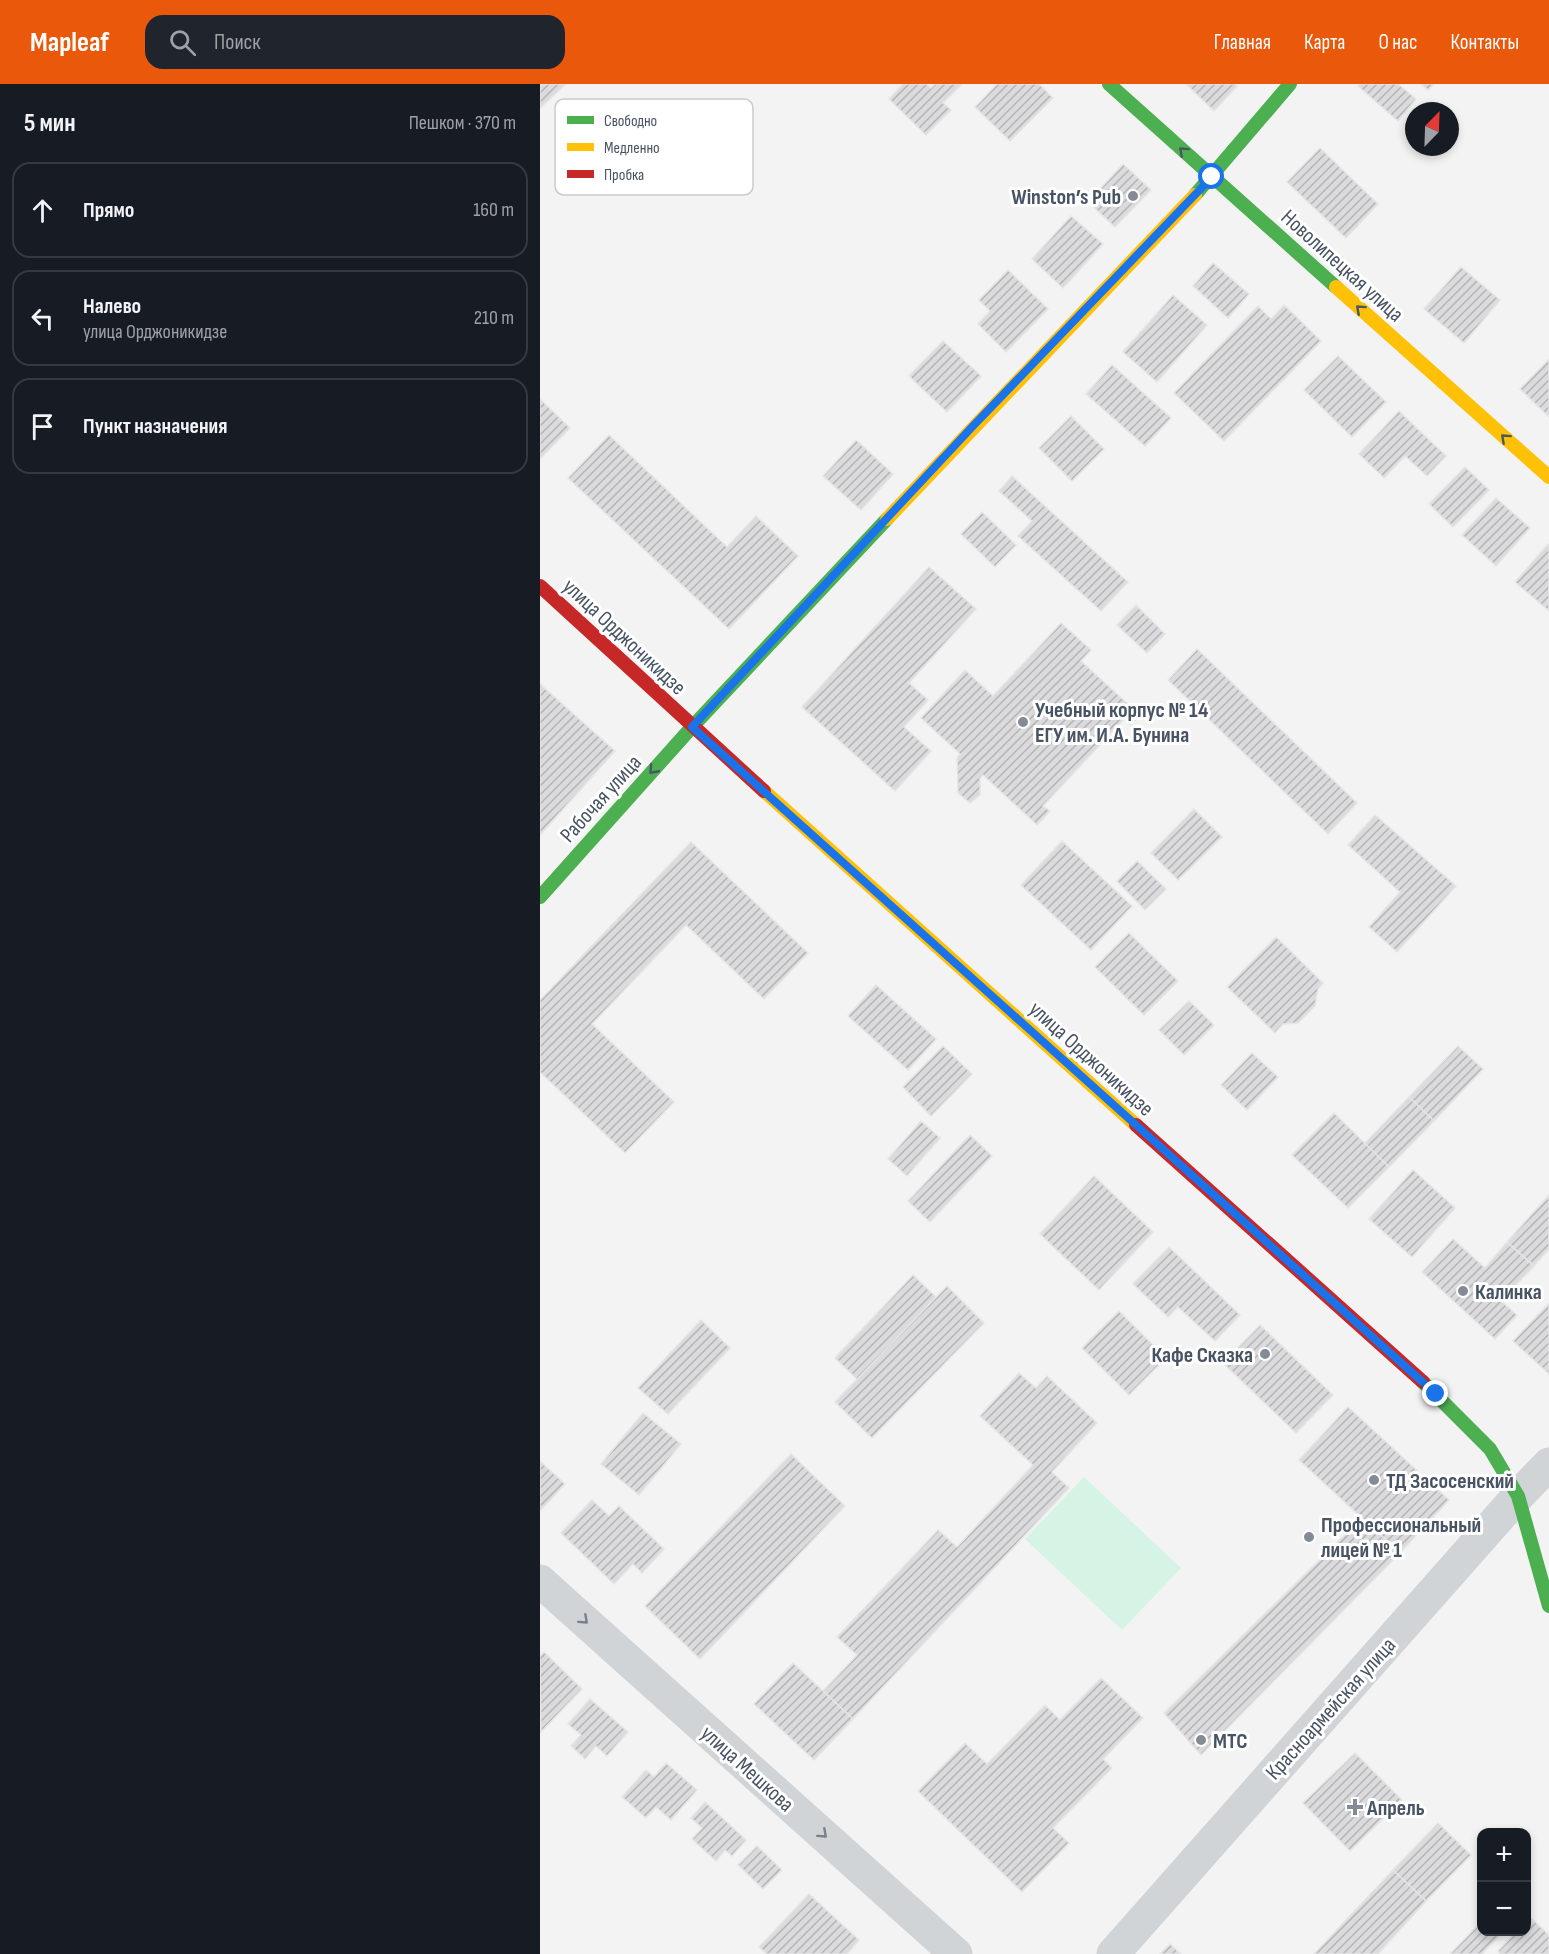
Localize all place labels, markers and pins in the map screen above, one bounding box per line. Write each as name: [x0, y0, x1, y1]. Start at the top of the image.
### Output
place label: Winston’s Pub: [1011, 184, 1121, 211]
marker: Winston’s Pub: [1126, 189, 1140, 203]
place label: Учебный корпус № 14 ЕГУ им. И.А. Бунина: [1035, 697, 1208, 749]
marker: Учебный корпус № 14 ЕГУ им. И.А. Бунина: [1016, 715, 1030, 729]
place label: Калинка: [1475, 1279, 1542, 1306]
marker: Калинка: [1456, 1284, 1470, 1298]
place label: Кафе Сказка: [1151, 1342, 1253, 1369]
marker: Кафе Сказка: [1258, 1347, 1272, 1361]
place label: ТД Засосенский: [1386, 1468, 1514, 1495]
marker: ТД Засосенский: [1367, 1473, 1381, 1487]
place label: Профессиональный лицей № 1: [1321, 1512, 1481, 1564]
marker: Профессиональный лицей № 1: [1302, 1530, 1316, 1544]
place label: МТС: [1213, 1728, 1247, 1755]
marker: МТС: [1194, 1733, 1208, 1747]
place label: Апрель: [1366, 1795, 1425, 1822]
marker: Апрель: [1348, 1800, 1362, 1814]

